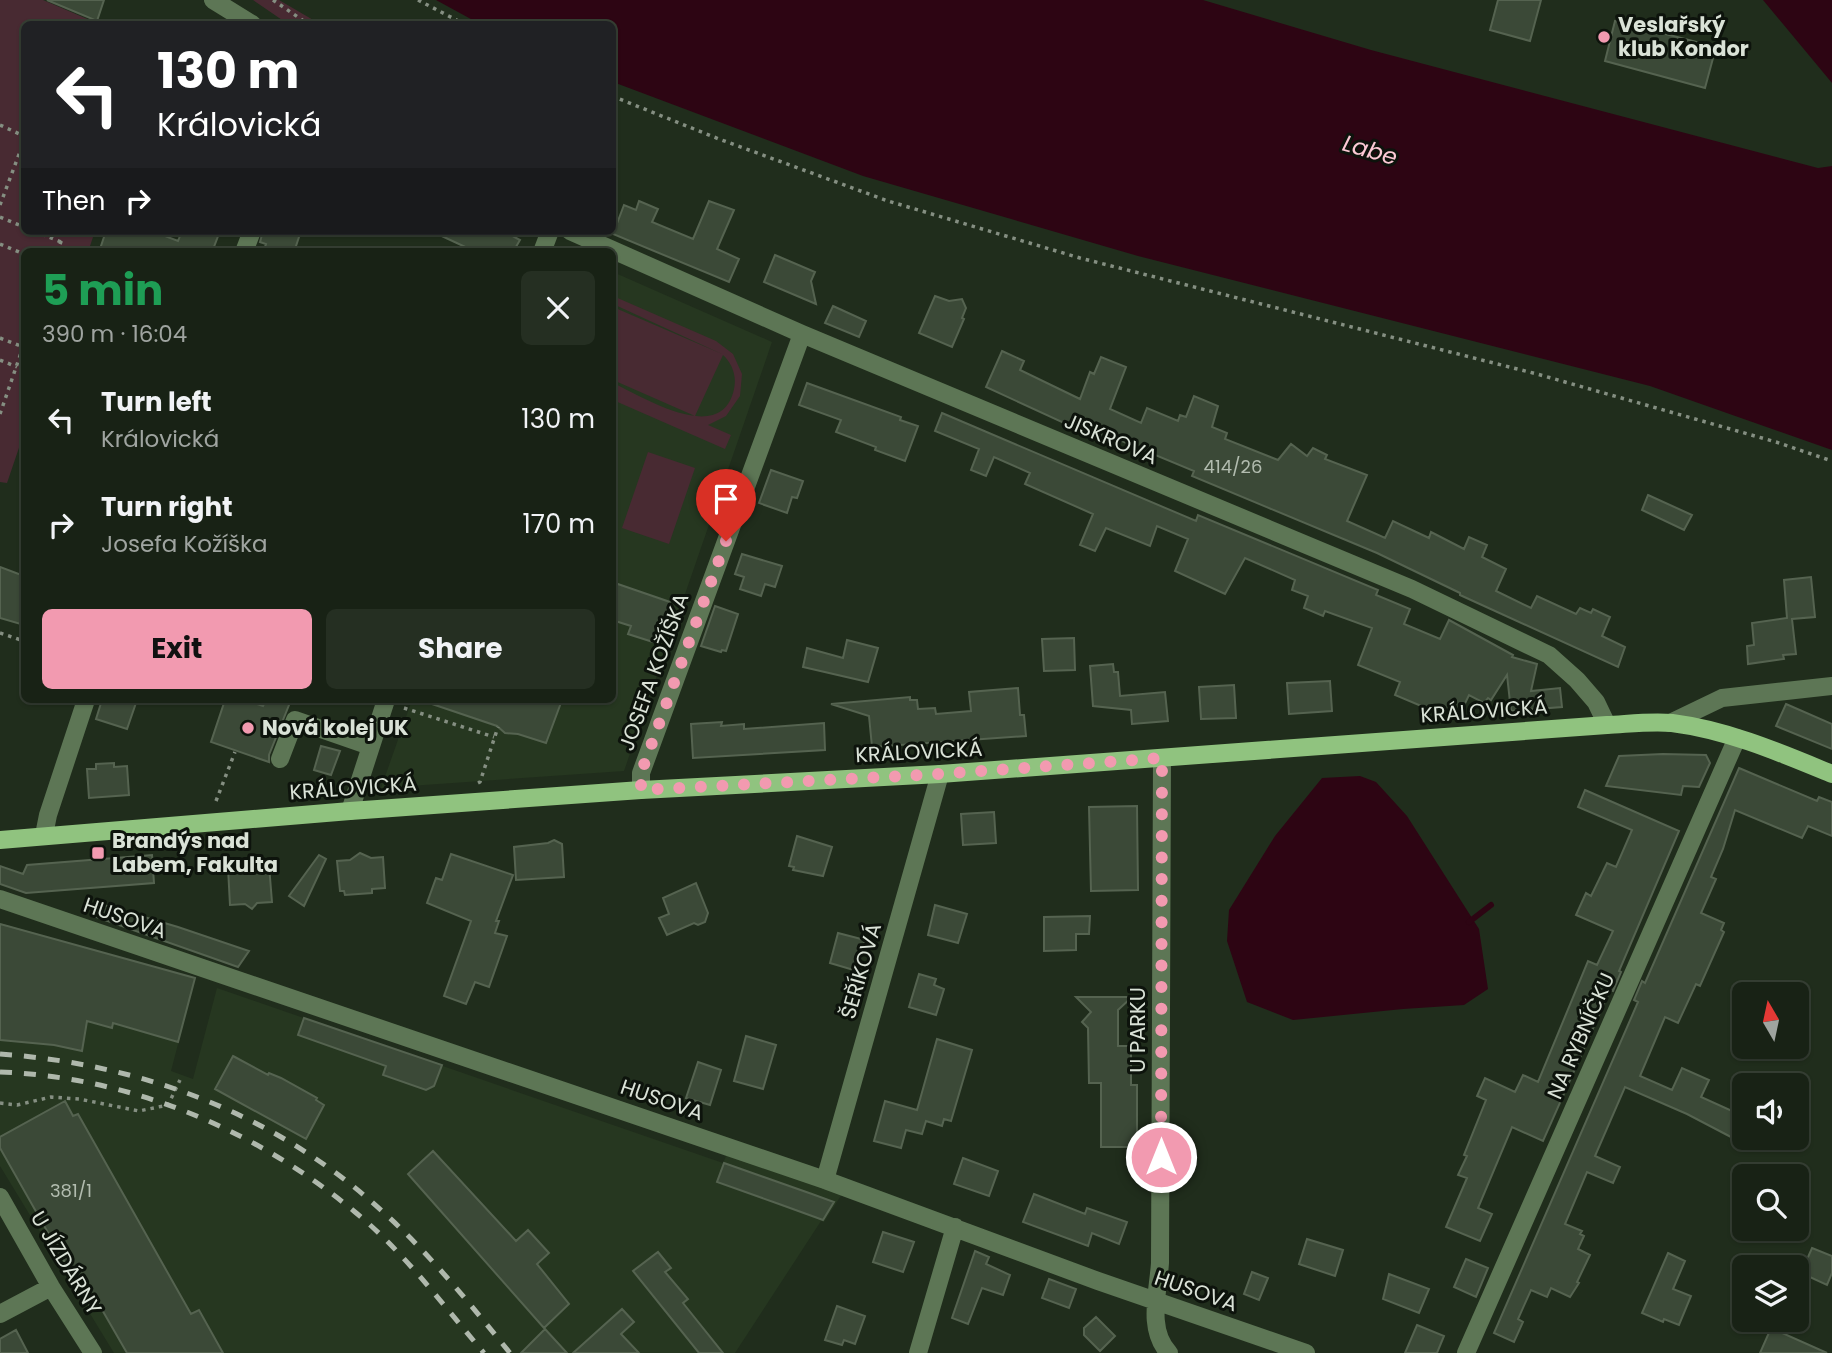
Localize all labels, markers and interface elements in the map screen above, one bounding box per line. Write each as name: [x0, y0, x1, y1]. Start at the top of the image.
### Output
place label: Veslařský klub Kondor: [1618, 10, 1749, 63]
marker: Veslařský klub Kondor: [1596, 29, 1612, 45]
text: 130 m: [157, 37, 299, 105]
icon: left: [42, 49, 133, 140]
text: Královická: [157, 102, 321, 147]
water label: Labe: [1339, 127, 1401, 173]
icon: right: [119, 182, 157, 220]
text: Then: [42, 183, 105, 219]
text: 5 min: [42, 261, 163, 320]
button: close: [521, 271, 595, 345]
text: 390 m · 16:04: [42, 318, 187, 350]
text: Turn left: [101, 384, 212, 420]
icon: left: [42, 401, 80, 439]
text: 130 m: [521, 401, 595, 437]
street label: JISKROVA: [1060, 406, 1162, 471]
text: Královická: [101, 423, 219, 455]
house number: 414/26: [1204, 454, 1262, 479]
pin: [696, 469, 756, 541]
icon: arrive: [707, 480, 745, 518]
text: Turn right: [101, 489, 233, 525]
icon: right: [42, 506, 80, 544]
text: 170 m: [522, 506, 595, 542]
text: Josefa Kožíška: [101, 528, 267, 560]
street label: JOSEFA KOŽÍŠKA: [612, 589, 696, 755]
button: Exit: [42, 609, 312, 689]
button: Share: [326, 609, 595, 689]
street label: KRÁLOVICKÁ: [1419, 692, 1549, 729]
place label: Nová kolej UK: [262, 713, 409, 742]
marker: Nová kolej UK: [240, 720, 256, 736]
street label: KRÁLOVICKÁ: [855, 734, 983, 769]
street label: KRÁLOVICKÁ: [288, 769, 418, 806]
place label: Brandýs nad Labem, Fakulta: [112, 826, 278, 879]
marker: Brandýs nad Labem, Fakulta: [90, 845, 106, 861]
street label: HUSOVA: [80, 890, 170, 945]
street label: ŠEŘÍKOVÁ: [833, 920, 888, 1022]
street label: NA RYBNÍČKU: [1540, 968, 1621, 1104]
north arrow: [1732, 982, 1810, 1059]
map controls: [1732, 982, 1809, 1332]
street label: U PARKU: [1123, 987, 1152, 1073]
street label: HUSOVA: [617, 1072, 707, 1127]
button: sound: [1732, 1073, 1809, 1150]
position arrow: [1124, 1120, 1198, 1194]
button: search: [1732, 1164, 1809, 1241]
house number: 381/1: [50, 1178, 92, 1203]
street label: U JÍZDÁRNY: [24, 1205, 109, 1320]
button: layers: [1732, 1255, 1809, 1332]
street label: HUSOVA: [1151, 1263, 1241, 1318]

